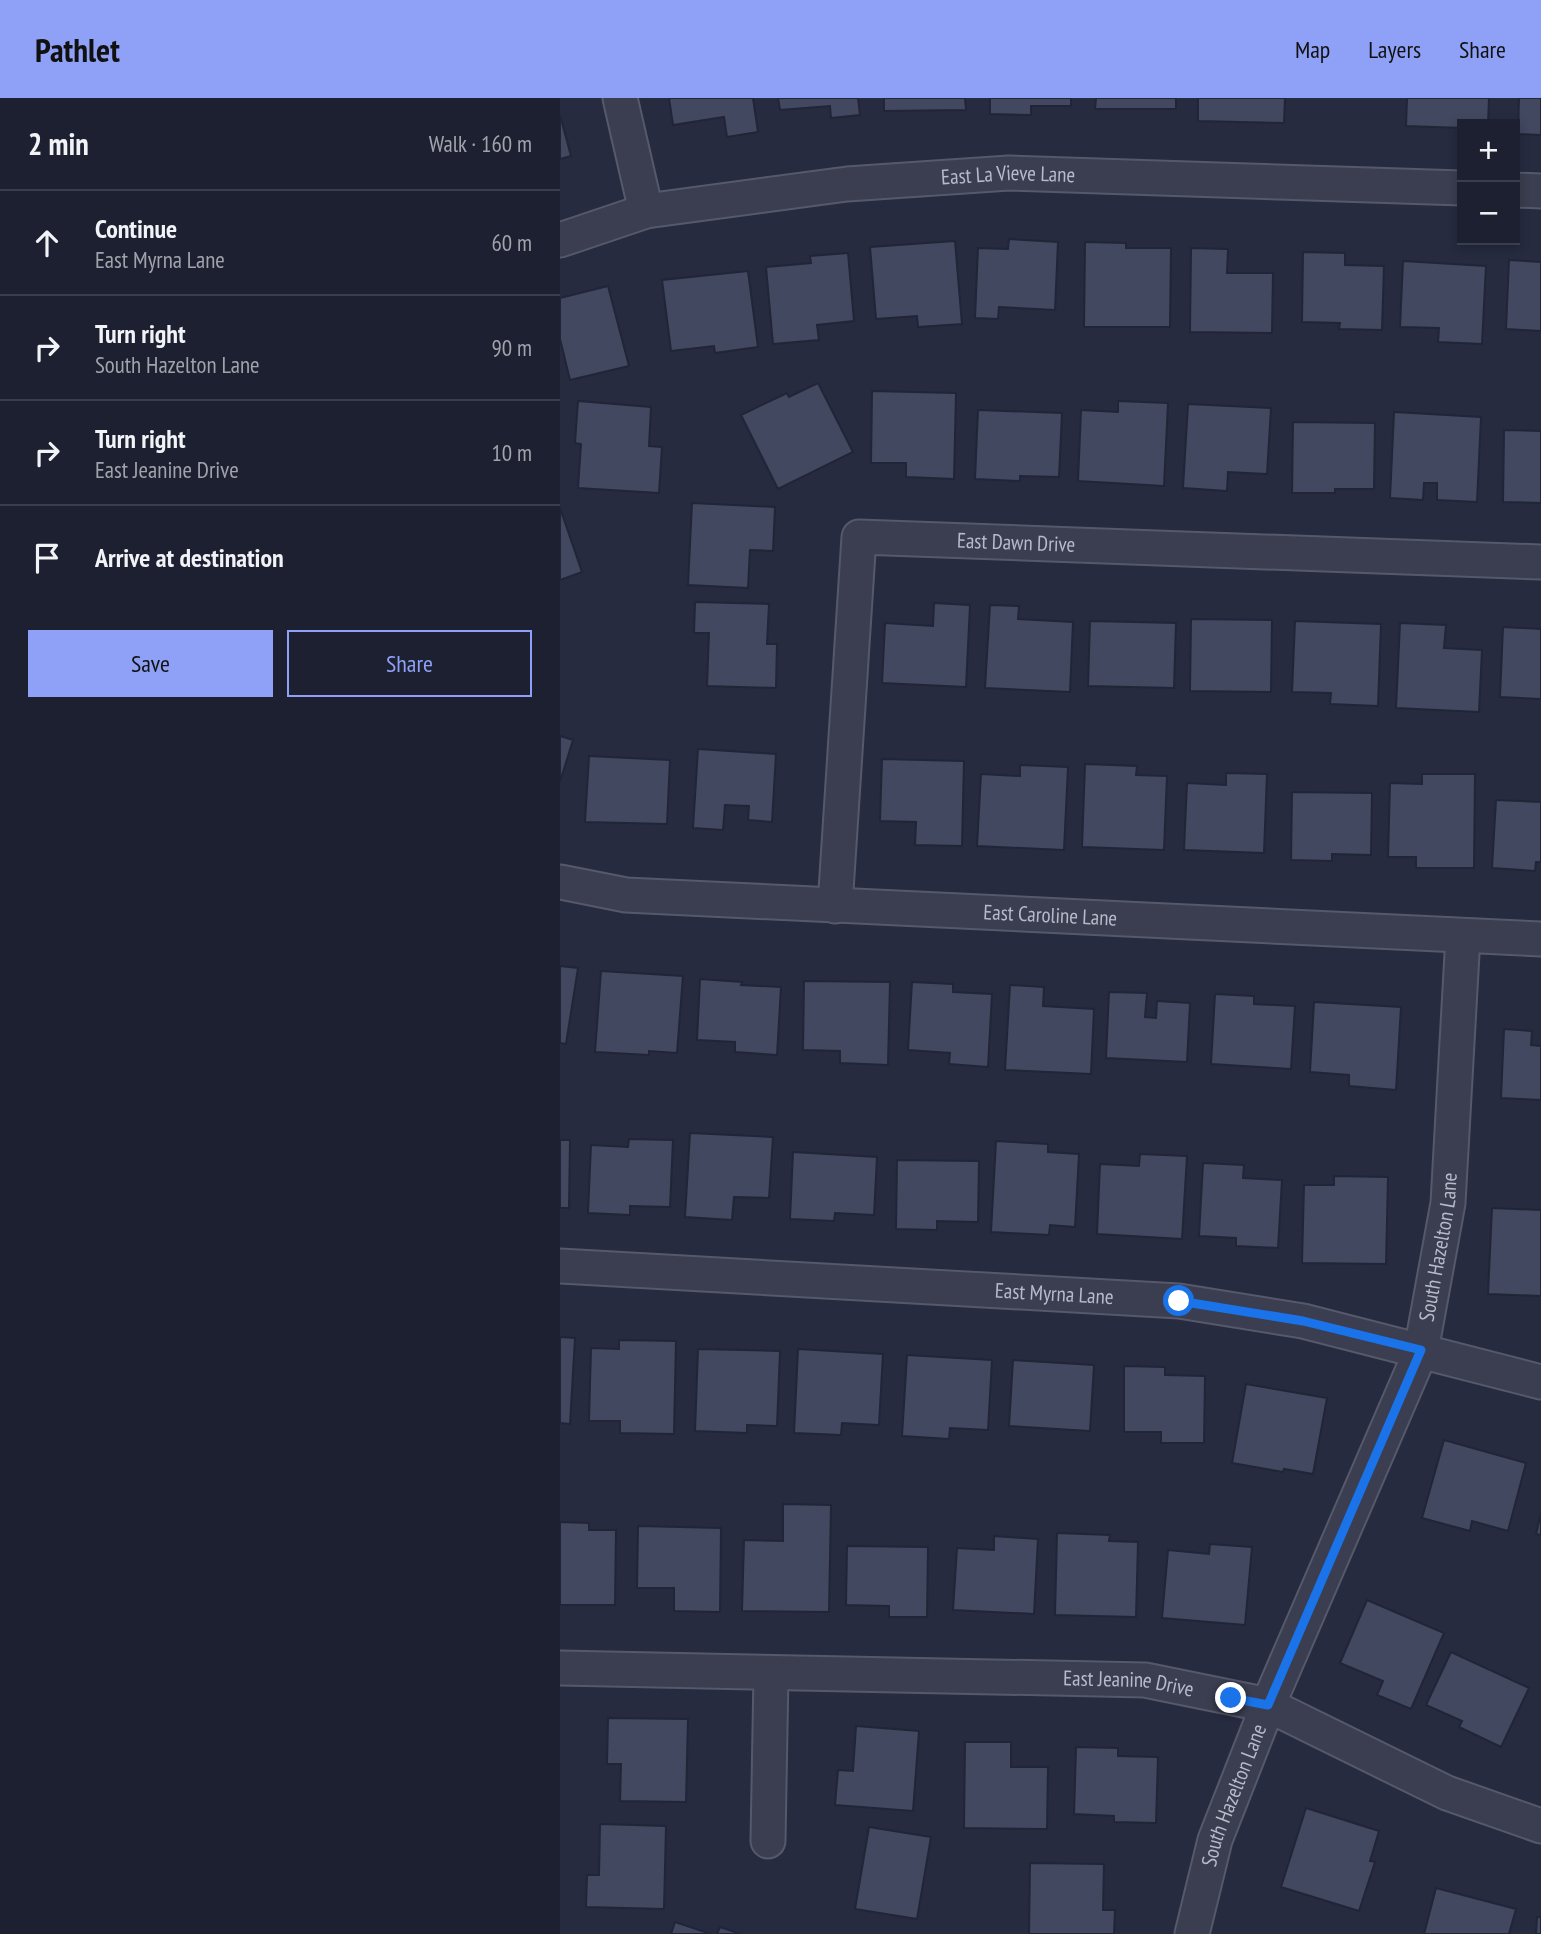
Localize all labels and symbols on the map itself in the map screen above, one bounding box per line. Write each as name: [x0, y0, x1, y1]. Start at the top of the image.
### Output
street label: East La Vieve Lane: [940, 159, 1076, 191]
street label: East Dawn Drive: [956, 527, 1076, 558]
street label: East Caroline Lane: [983, 898, 1118, 932]
street label: South Hazelton Lane: [1413, 1172, 1463, 1323]
street label: East Myrna Lane: [994, 1277, 1114, 1310]
route start: [1163, 1285, 1194, 1316]
street label: East Jeanine Drive: [1063, 1664, 1196, 1703]
route end: [1215, 1682, 1246, 1713]
street label: South Hazelton Lane: [1195, 1720, 1272, 1869]

